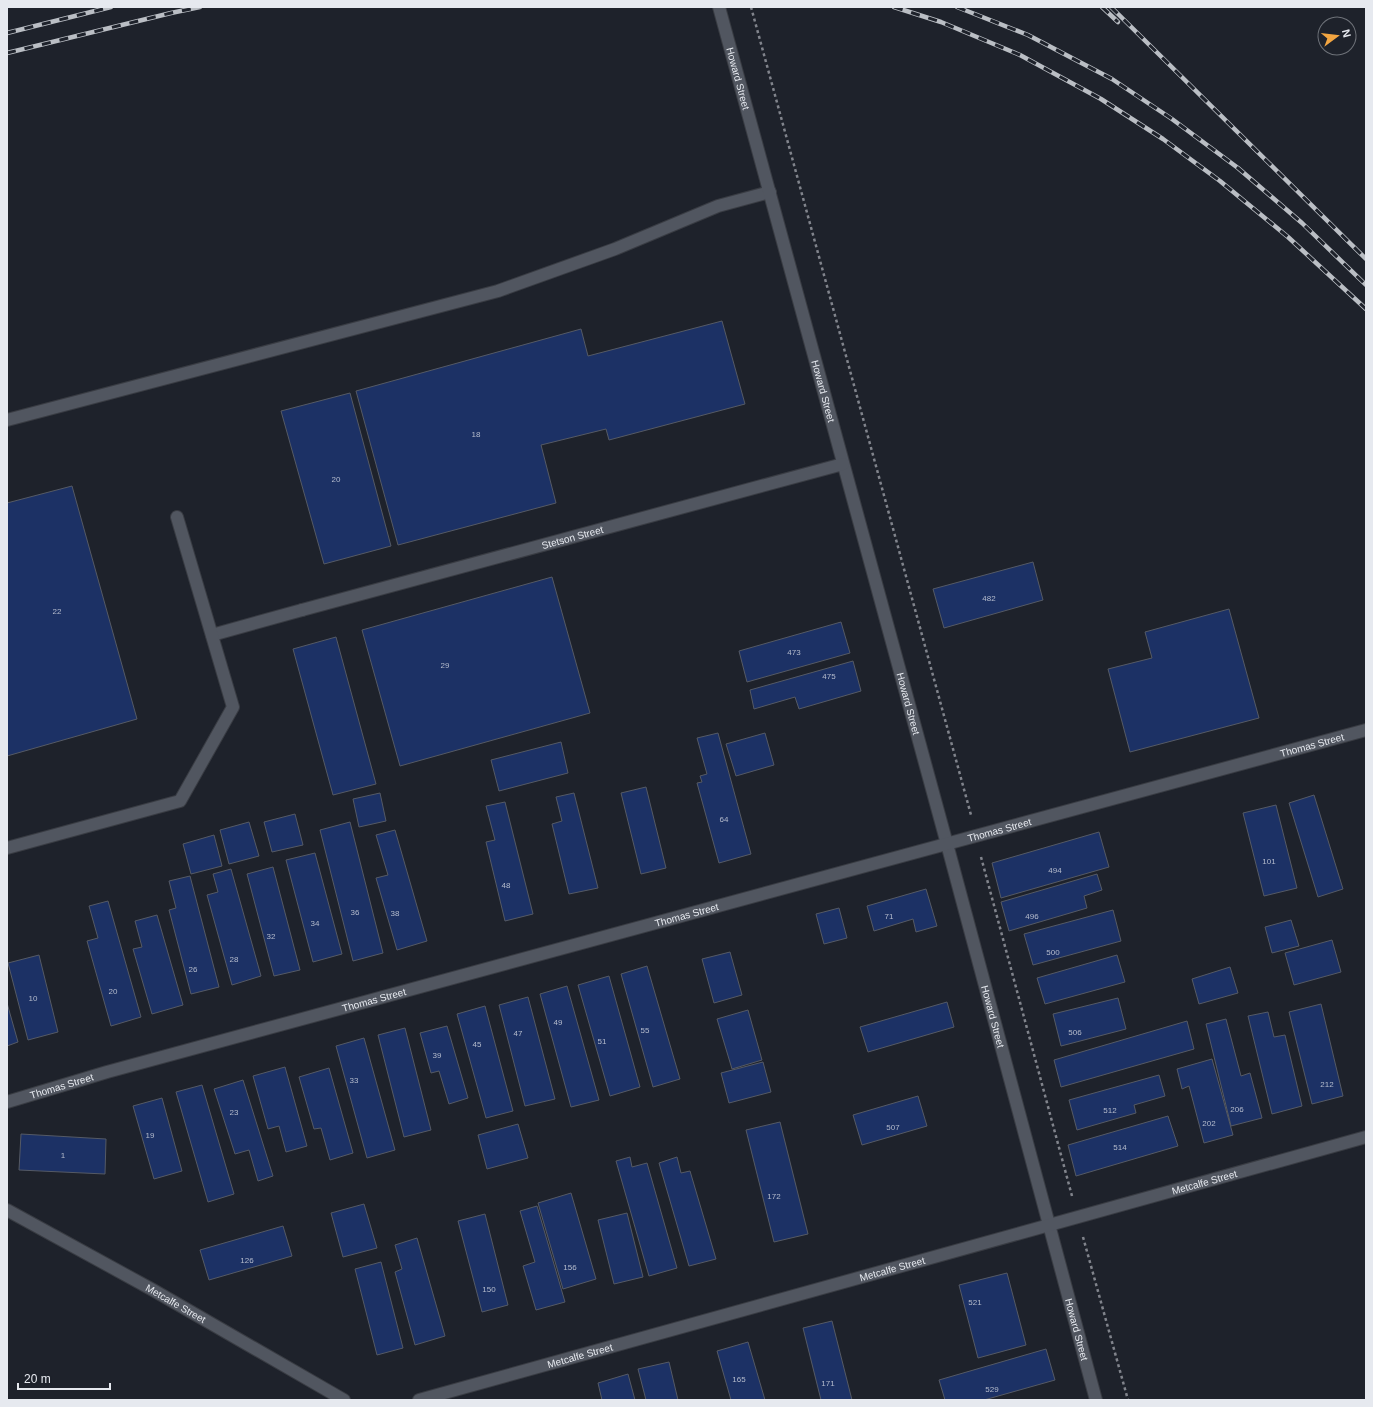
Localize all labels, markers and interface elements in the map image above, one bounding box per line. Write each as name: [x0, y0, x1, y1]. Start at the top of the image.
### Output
north arrow: [1317, 16, 1357, 56]
text: N: [1340, 28, 1353, 39]
street label: Howard Street: [725, 46, 752, 111]
street label: Howard Street: [810, 359, 837, 424]
house number: 18: [472, 430, 481, 439]
house number: 20: [332, 475, 341, 484]
street label: Stetson Street: [540, 523, 605, 551]
house number: 482: [982, 594, 996, 603]
house number: 22: [53, 607, 62, 616]
house number: 473: [787, 648, 801, 657]
house number: 29: [441, 661, 450, 670]
street label: Howard Street: [895, 671, 923, 736]
house number: 475: [822, 672, 836, 681]
street label: Thomas Street: [1279, 731, 1345, 759]
house number: 64: [720, 815, 729, 824]
street label: Thomas Street: [966, 816, 1033, 844]
house number: 101: [1262, 857, 1276, 866]
house number: 494: [1048, 866, 1062, 875]
house number: 48: [502, 881, 511, 890]
street label: Thomas Street: [653, 901, 720, 928]
house number: 36: [351, 908, 360, 917]
house number: 38: [391, 909, 400, 918]
house number: 71: [885, 912, 894, 921]
house number: 496: [1025, 912, 1039, 921]
house number: 34: [311, 919, 320, 928]
house number: 32: [267, 932, 276, 941]
house number: 500: [1046, 948, 1060, 957]
house number: 28: [230, 955, 239, 964]
house number: 26: [189, 965, 198, 974]
street label: Howard Street: [980, 984, 1007, 1049]
street label: Thomas Street: [341, 986, 407, 1013]
house number: 20: [109, 987, 118, 996]
house number: 10: [29, 994, 38, 1003]
house number: 49: [554, 1018, 563, 1027]
house number: 55: [641, 1026, 650, 1035]
house number: 506: [1068, 1028, 1082, 1037]
house number: 47: [514, 1029, 523, 1038]
house number: 51: [598, 1037, 607, 1046]
house number: 45: [473, 1040, 482, 1049]
house number: 39: [433, 1051, 442, 1060]
street label: Thomas Street: [29, 1071, 95, 1100]
house number: 33: [350, 1076, 359, 1085]
house number: 212: [1320, 1080, 1334, 1089]
house number: 206: [1230, 1105, 1244, 1114]
house number: 512: [1103, 1106, 1117, 1115]
house number: 23: [230, 1108, 239, 1117]
house number: 202: [1202, 1119, 1216, 1128]
house number: 507: [886, 1123, 900, 1132]
house number: 19: [146, 1131, 155, 1140]
house number: 514: [1113, 1143, 1127, 1152]
house number: 1: [61, 1151, 66, 1160]
street label: Metcalfe Street: [1170, 1168, 1238, 1196]
house number: 172: [767, 1192, 781, 1201]
street label: Metcalfe Street: [858, 1254, 926, 1283]
house number: 126: [240, 1256, 254, 1265]
house number: 156: [563, 1263, 577, 1272]
street label: Metcalfe Street: [144, 1282, 208, 1325]
house number: 150: [482, 1285, 496, 1294]
street label: Howard Street: [1063, 1297, 1091, 1362]
house number: 521: [968, 1298, 982, 1307]
street label: Metcalfe Street: [546, 1341, 614, 1370]
scale bar: [18, 1365, 110, 1391]
text: 20 m: [24, 1372, 51, 1386]
house number: 165: [732, 1375, 746, 1384]
house number: 171: [821, 1379, 835, 1388]
house number: 529: [985, 1385, 999, 1394]

